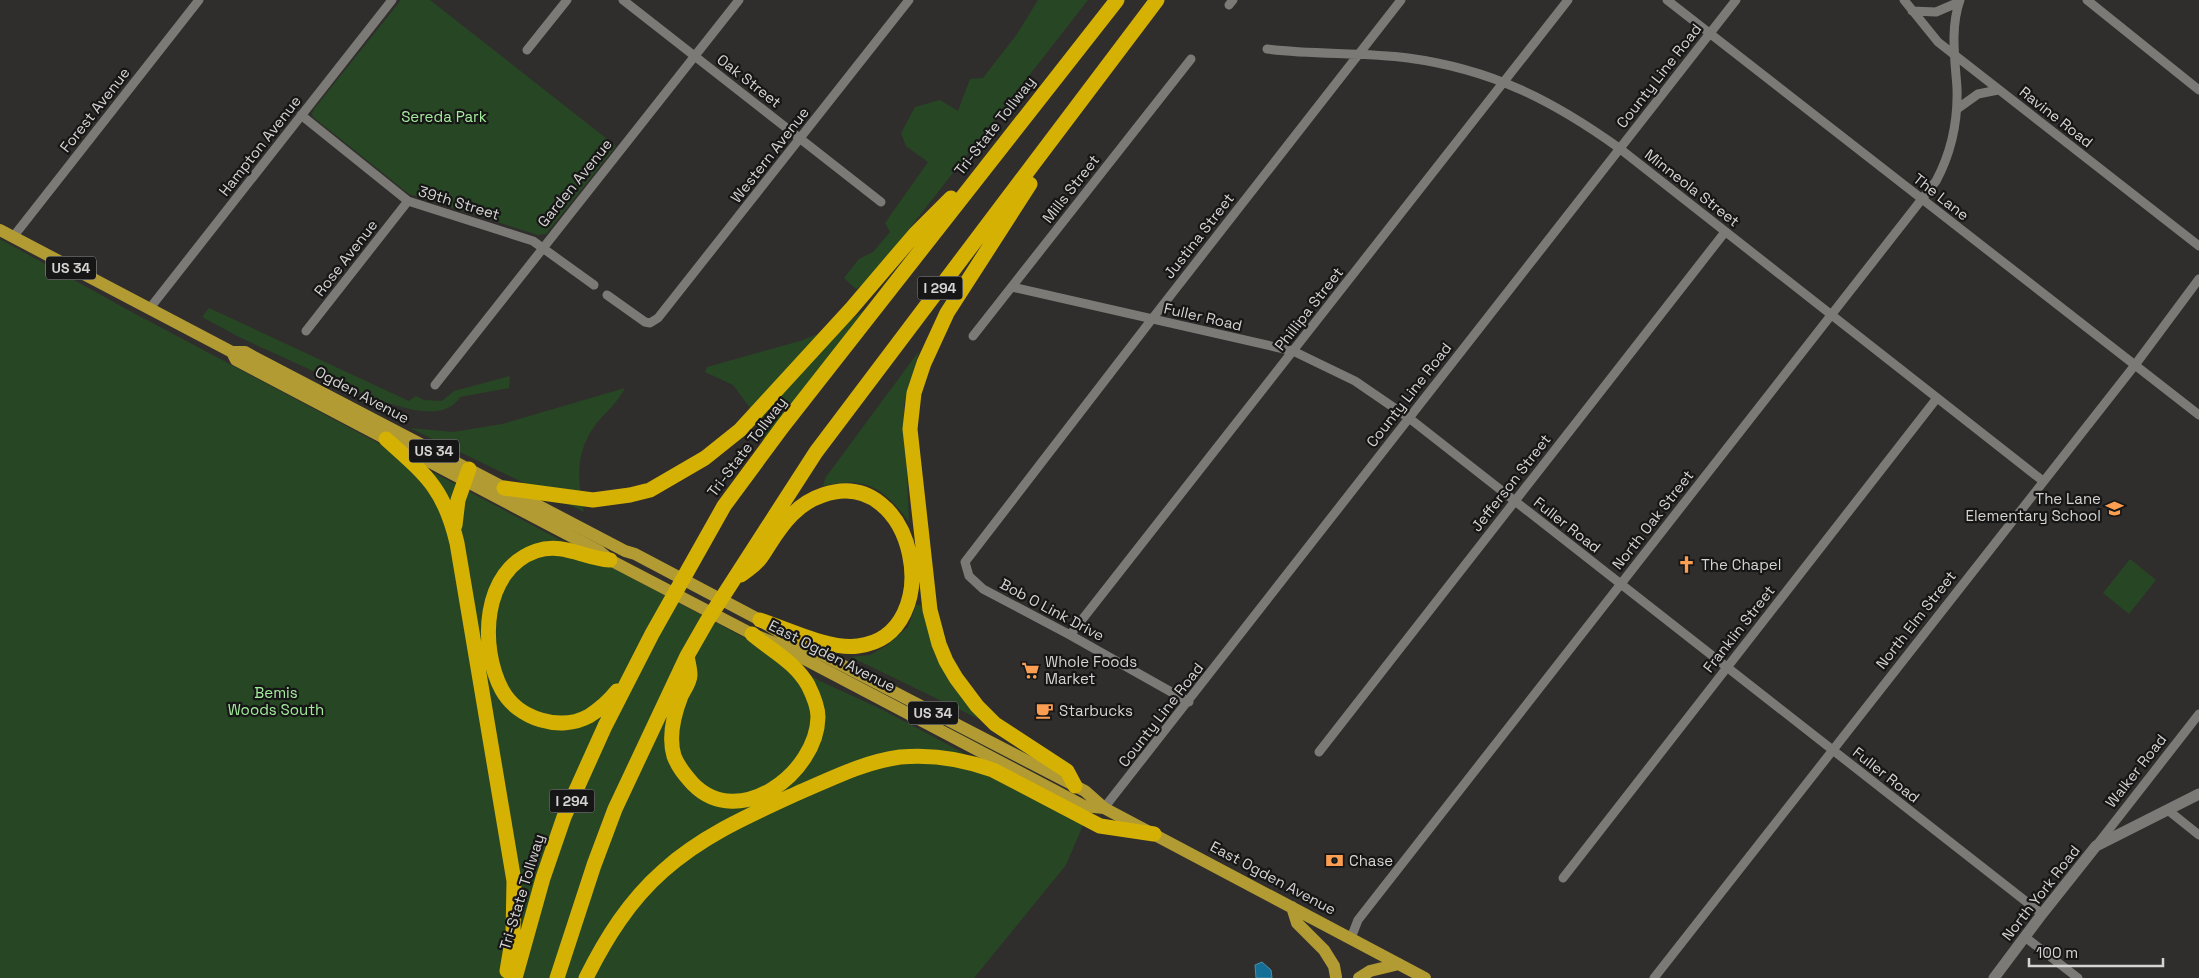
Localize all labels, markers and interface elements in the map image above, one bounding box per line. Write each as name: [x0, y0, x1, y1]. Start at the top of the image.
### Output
street label: County Line Road: [1612, 20, 1705, 132]
street label: Oak Street: [713, 50, 785, 112]
street label: Forest Avenue: [55, 63, 134, 156]
street label: Tri-State Tollway: [950, 72, 1039, 179]
street label: Ravine Road: [2016, 82, 2097, 151]
street label: Hampton Avenue: [214, 92, 305, 200]
street label: Western Avenue: [726, 103, 813, 206]
park label: Sereda Park: [401, 107, 487, 126]
street label: Garden Avenue: [533, 135, 616, 231]
street label: Minneola Street: [1641, 145, 1744, 231]
street label: Mills Street: [1038, 151, 1103, 227]
street label: The Lane: [1910, 169, 1973, 224]
street label: 39th Street: [416, 181, 502, 224]
street label: Justina Street: [1159, 189, 1238, 282]
street label: Rose Avenue: [310, 215, 382, 300]
road number: US 34: [46, 256, 96, 280]
street label: Phillipa Street: [1270, 263, 1347, 354]
road number: I 294: [918, 276, 962, 300]
street label: Fuller Road: [1162, 298, 1244, 335]
street label: County Line Road: [1362, 339, 1455, 451]
street label: Ogden Avenue: [312, 362, 413, 427]
street label: Tri-State Tollway: [703, 393, 790, 501]
street label: Jefferson Street: [1467, 430, 1555, 535]
road number: US 34: [409, 440, 459, 462]
street label: North Oak Street: [1608, 466, 1697, 573]
place label: The Lane Elementary School: [1965, 489, 2101, 525]
street label: Fuller Road: [1530, 493, 1605, 557]
school or university icon: The Lane Elementary School: [2105, 498, 2125, 518]
church icon: The Chapel: [1677, 555, 1697, 575]
place label: The Chapel: [1701, 555, 1781, 574]
street label: North Elm Street: [1871, 567, 1960, 673]
street label: Bob O Link Drive: [997, 574, 1108, 645]
street label: Franklin Street: [1699, 581, 1779, 676]
street label: East Ogden Avenue: [766, 615, 899, 696]
place label: Whole Foods Market: [1045, 652, 1137, 688]
street label: County Line Road: [1114, 659, 1207, 771]
supermarket icon: Whole Foods Market: [1021, 661, 1041, 681]
park label: Bemis Woods South: [228, 683, 324, 719]
road number: US 34: [908, 701, 958, 724]
cafe icon: Starbucks: [1035, 701, 1055, 721]
place label: Starbucks: [1059, 701, 1133, 720]
street label: Walker Road: [2101, 730, 2170, 811]
street label: Fuller Road: [1849, 743, 1924, 807]
road number: I 294: [550, 789, 594, 812]
street label: Tri-State Tollway: [495, 831, 548, 952]
street label: East Ogden Avenue: [1207, 836, 1339, 919]
street label: North York Road: [1997, 841, 2084, 944]
bank icon: Chase: [1325, 851, 1345, 871]
place label: Chase: [1349, 851, 1393, 870]
scale bar: [2029, 936, 2163, 968]
text: 100 m: [2036, 943, 2078, 962]

